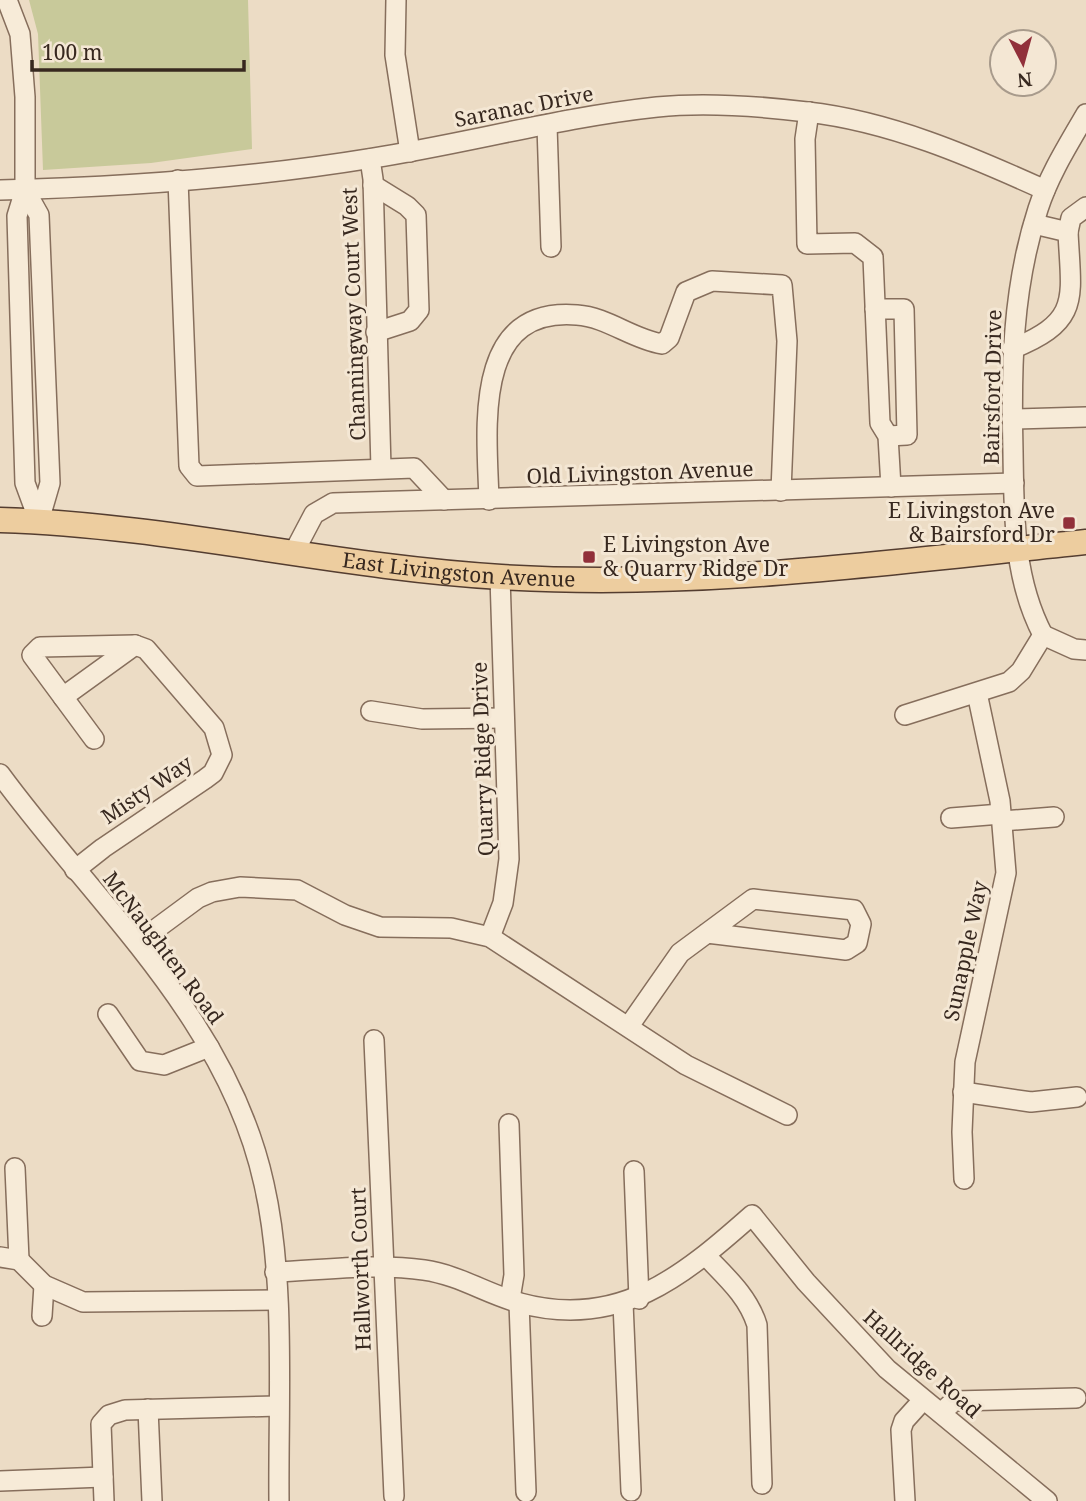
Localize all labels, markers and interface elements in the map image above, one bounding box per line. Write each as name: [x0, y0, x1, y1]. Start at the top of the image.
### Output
scale bar: [32, 28, 243, 72]
north arrow: [988, 28, 1058, 98]
text: 100 m: [42, 38, 103, 66]
text: N: [1016, 66, 1034, 94]
street label: Saranac Drive: [452, 79, 596, 133]
street label: Channingway Court West: [335, 187, 371, 441]
street label: Bairsford Drive: [977, 309, 1007, 465]
street label: Old Livingston Avenue: [526, 454, 754, 490]
place label: E Livingston Ave & Bairsford Dr: [888, 496, 1055, 548]
marker: E Livingston Ave & Bairsford Dr: [1061, 515, 1077, 531]
place label: E Livingston Ave & Quarry Ridge Dr: [603, 530, 789, 582]
street label: East Livingston Avenue: [341, 545, 576, 593]
marker: E Livingston Ave & Quarry Ridge Dr: [581, 549, 597, 565]
street label: Quarry Ridge Drive: [465, 661, 499, 857]
street label: Misty Way: [95, 748, 198, 830]
street label: McNaughten Road: [97, 865, 230, 1029]
street label: Sunapple Way: [936, 878, 994, 1024]
street label: Hallworth Court: [343, 1187, 377, 1351]
street label: Hallridge Road: [858, 1303, 988, 1424]

